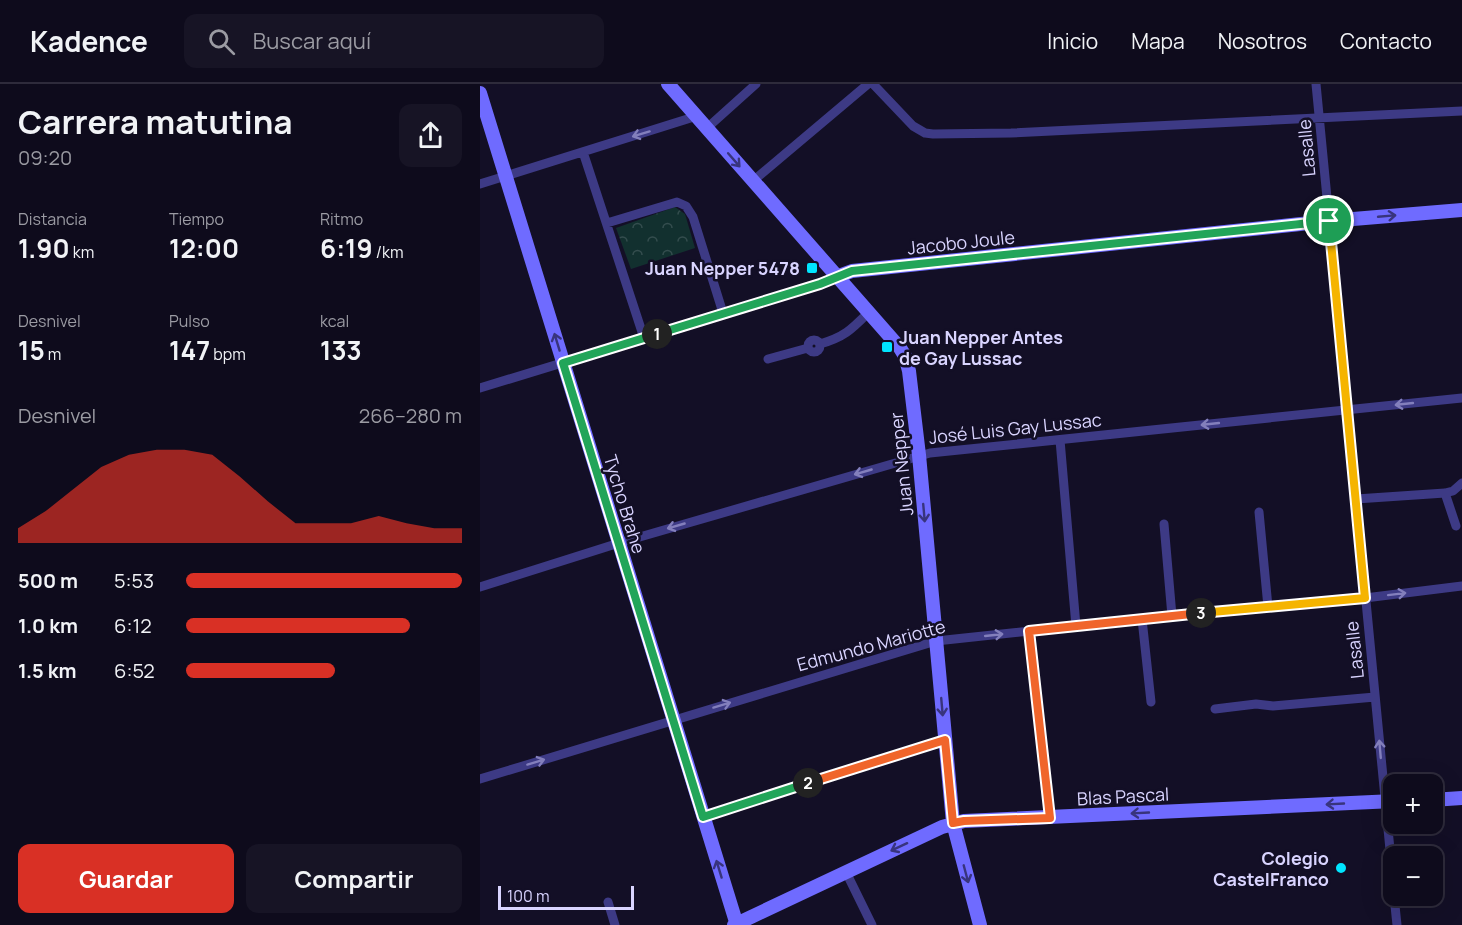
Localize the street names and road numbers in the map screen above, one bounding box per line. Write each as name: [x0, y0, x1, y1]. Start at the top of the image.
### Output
street label: Lasalle: [1292, 118, 1320, 178]
street label: Jacobo Joule: [906, 224, 1016, 260]
street label: José Luis Gay Lussac: [927, 407, 1103, 449]
street label: Juan Nepper: [884, 410, 918, 517]
street label: Tycho Brahe: [599, 452, 651, 556]
street label: Edmundo Mariotte: [794, 614, 948, 676]
street label: Lasalle: [1339, 620, 1369, 680]
street label: Blas Pascal: [1076, 782, 1170, 810]

